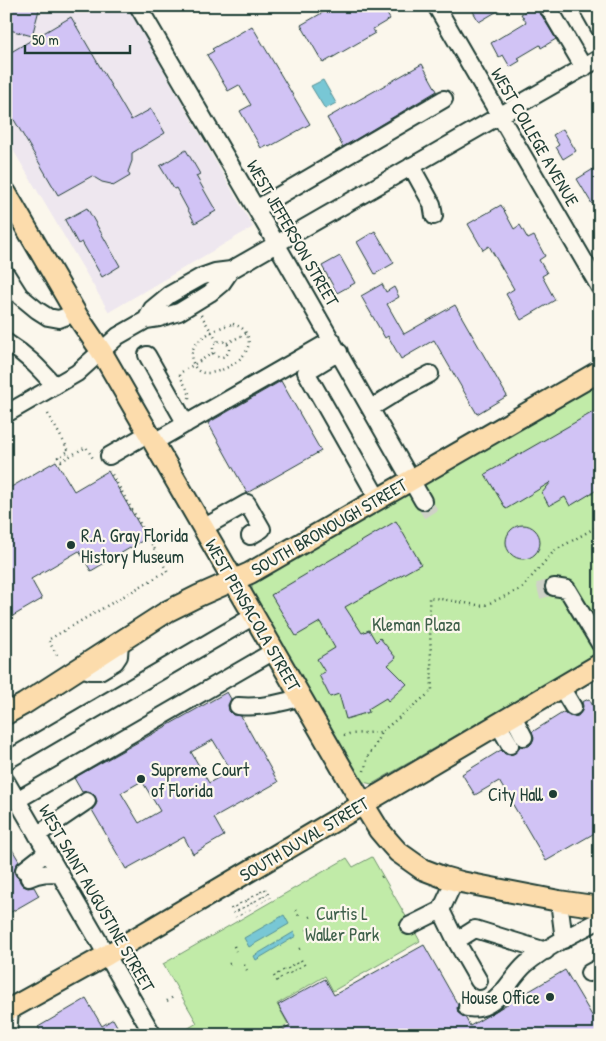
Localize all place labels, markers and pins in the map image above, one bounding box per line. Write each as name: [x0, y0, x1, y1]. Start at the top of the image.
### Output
place label: R.A. Gray Florida History Museum: [81, 523, 188, 569]
marker: R.A. Gray Florida History Museum: [65, 539, 77, 551]
place label: Supreme Court of Florida: [151, 757, 250, 803]
marker: Supreme Court of Florida: [135, 773, 147, 785]
place label: City Hall: [488, 782, 543, 807]
marker: City Hall: [547, 788, 559, 800]
place label: House Office: [461, 985, 540, 1010]
marker: House Office: [544, 991, 556, 1003]

